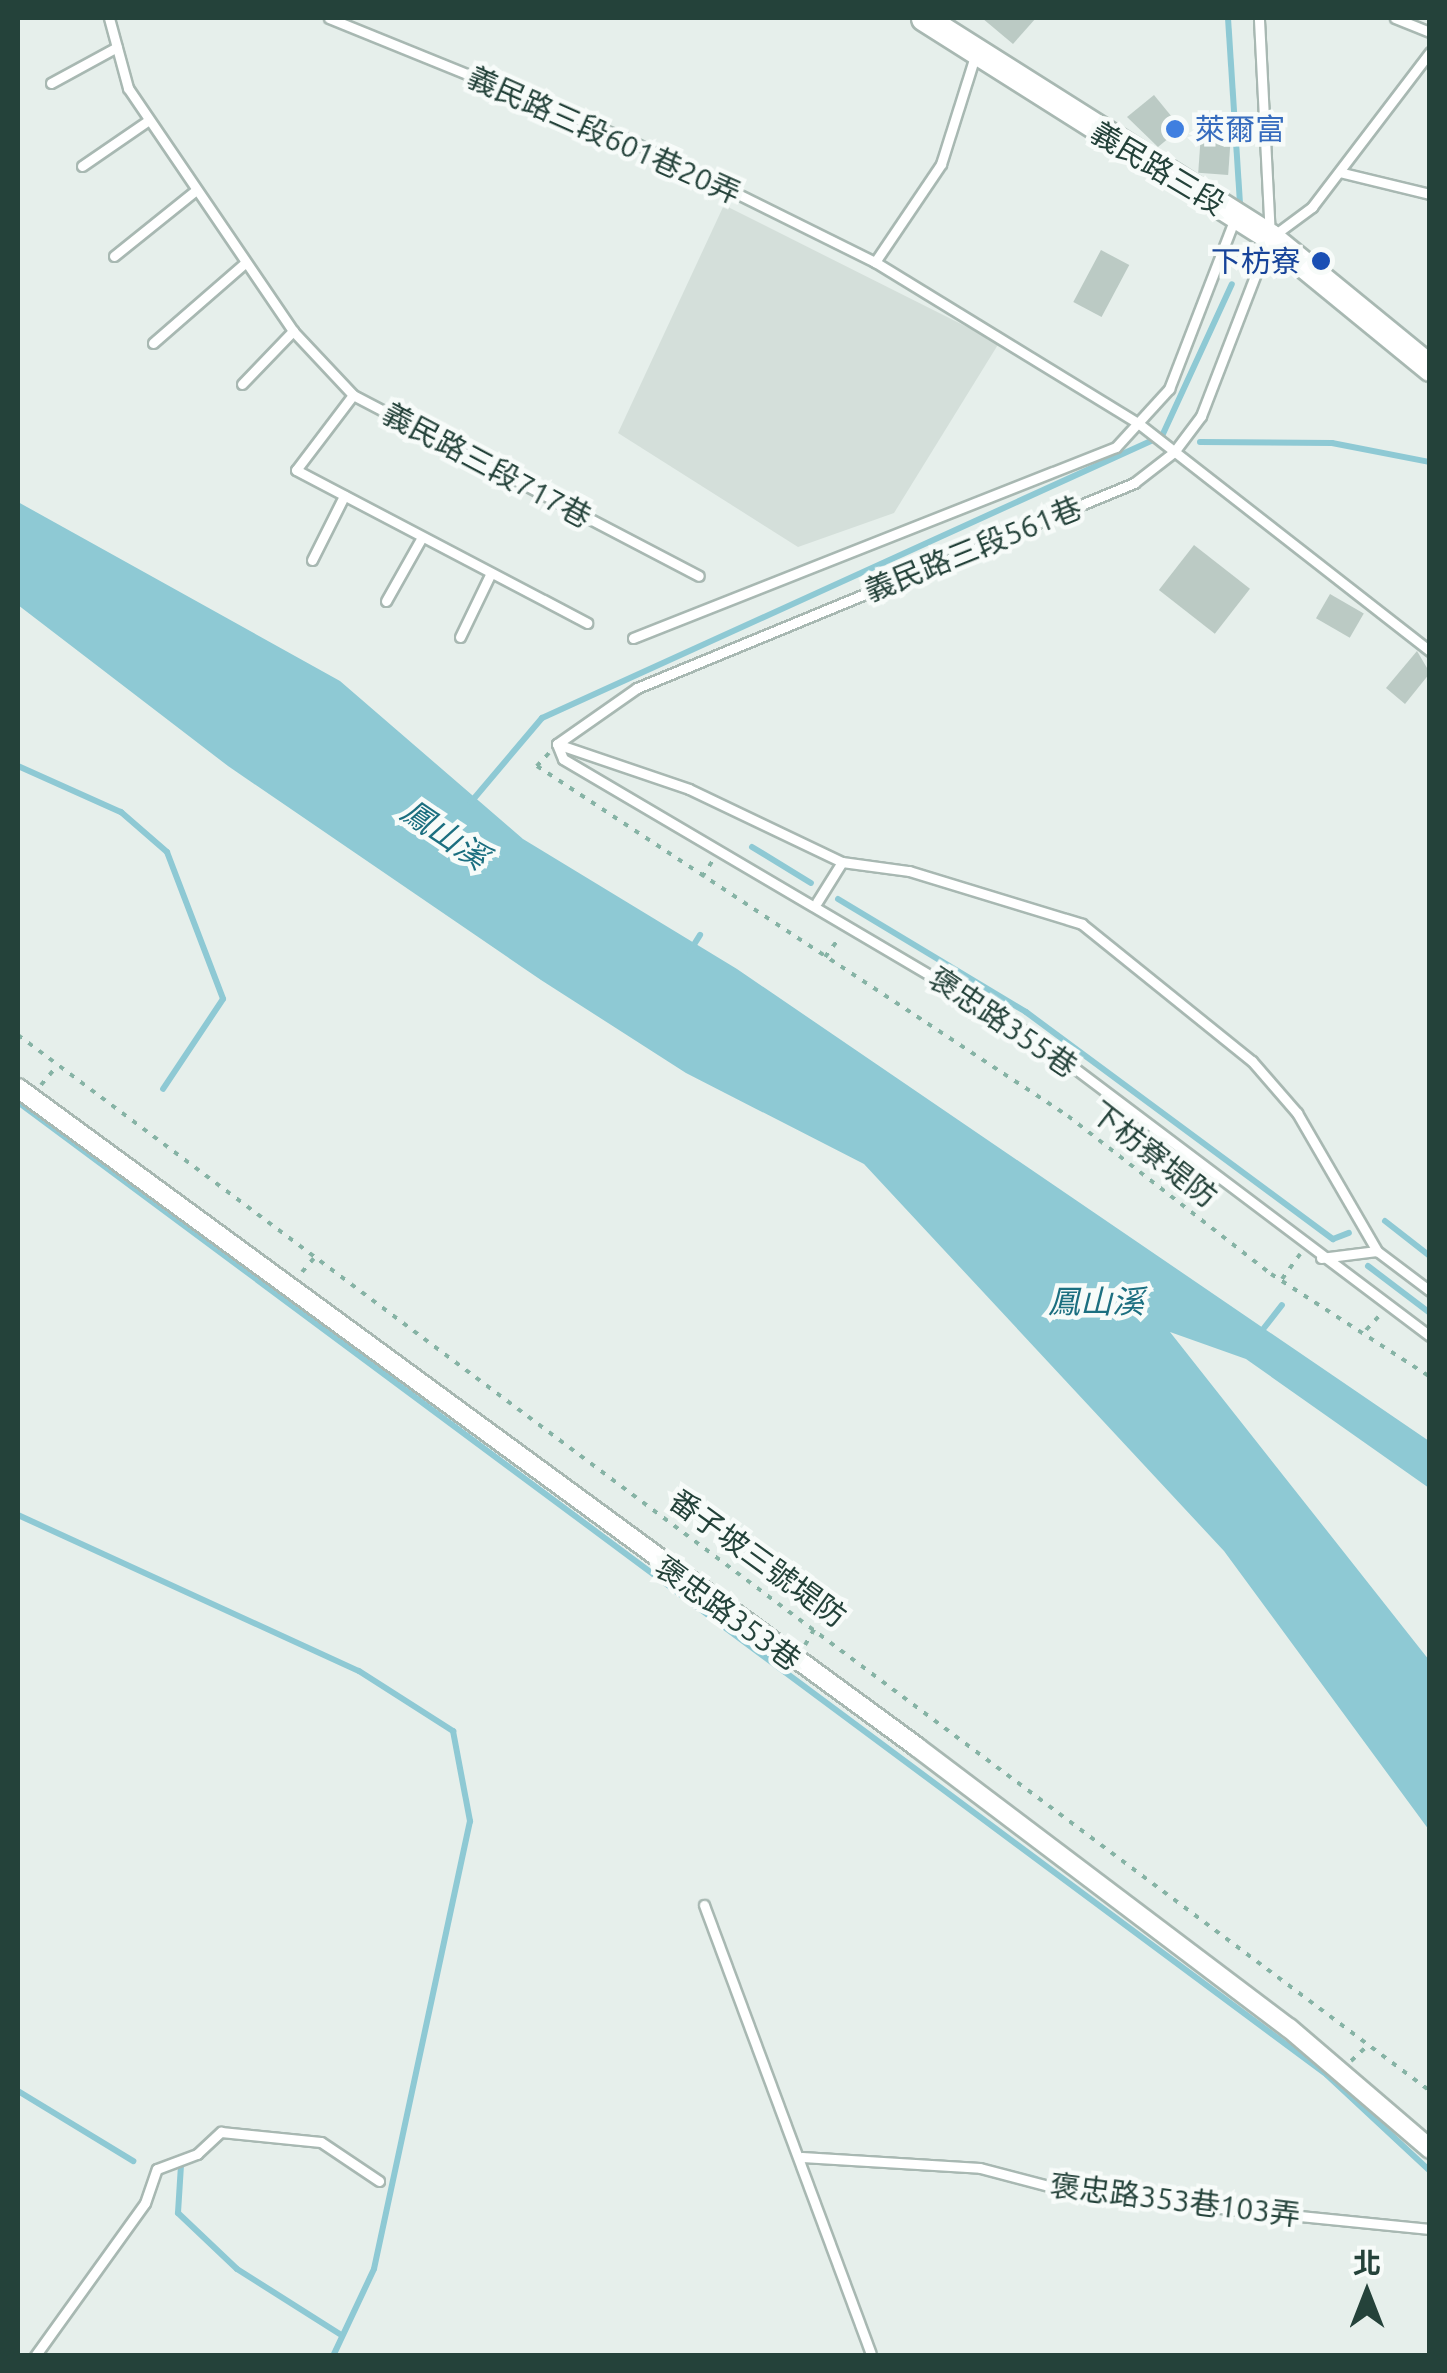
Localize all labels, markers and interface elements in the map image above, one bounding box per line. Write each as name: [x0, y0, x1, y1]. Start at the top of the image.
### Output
street label: 義民路三段601巷20弄: [462, 59, 746, 211]
place label: 萊爾富: [1195, 111, 1285, 147]
street label: 義民路三段: [1084, 114, 1232, 222]
marker: 萊爾富: [1164, 118, 1186, 140]
place label: 下枋寮: [1211, 243, 1301, 279]
marker: 下枋寮: [1310, 250, 1332, 272]
street label: 義民路三段717巷: [377, 395, 597, 535]
street label: 義民路三段561巷: [859, 489, 1087, 609]
water label: 鳳山溪: [394, 791, 496, 877]
street label: 褒忠路355巷: [922, 959, 1084, 1085]
street label: 下枋寮堤防: [1084, 1094, 1224, 1214]
water label: 鳳山溪: [1048, 1282, 1144, 1320]
street label: 番子坡三號堤防: [662, 1482, 854, 1634]
street label: 褒忠路353巷: [648, 1548, 808, 1678]
street label: 褒忠路353巷103弄: [1048, 2167, 1302, 2233]
north arrow: [1317, 2243, 1417, 2343]
text: 北: [1353, 2247, 1381, 2278]

